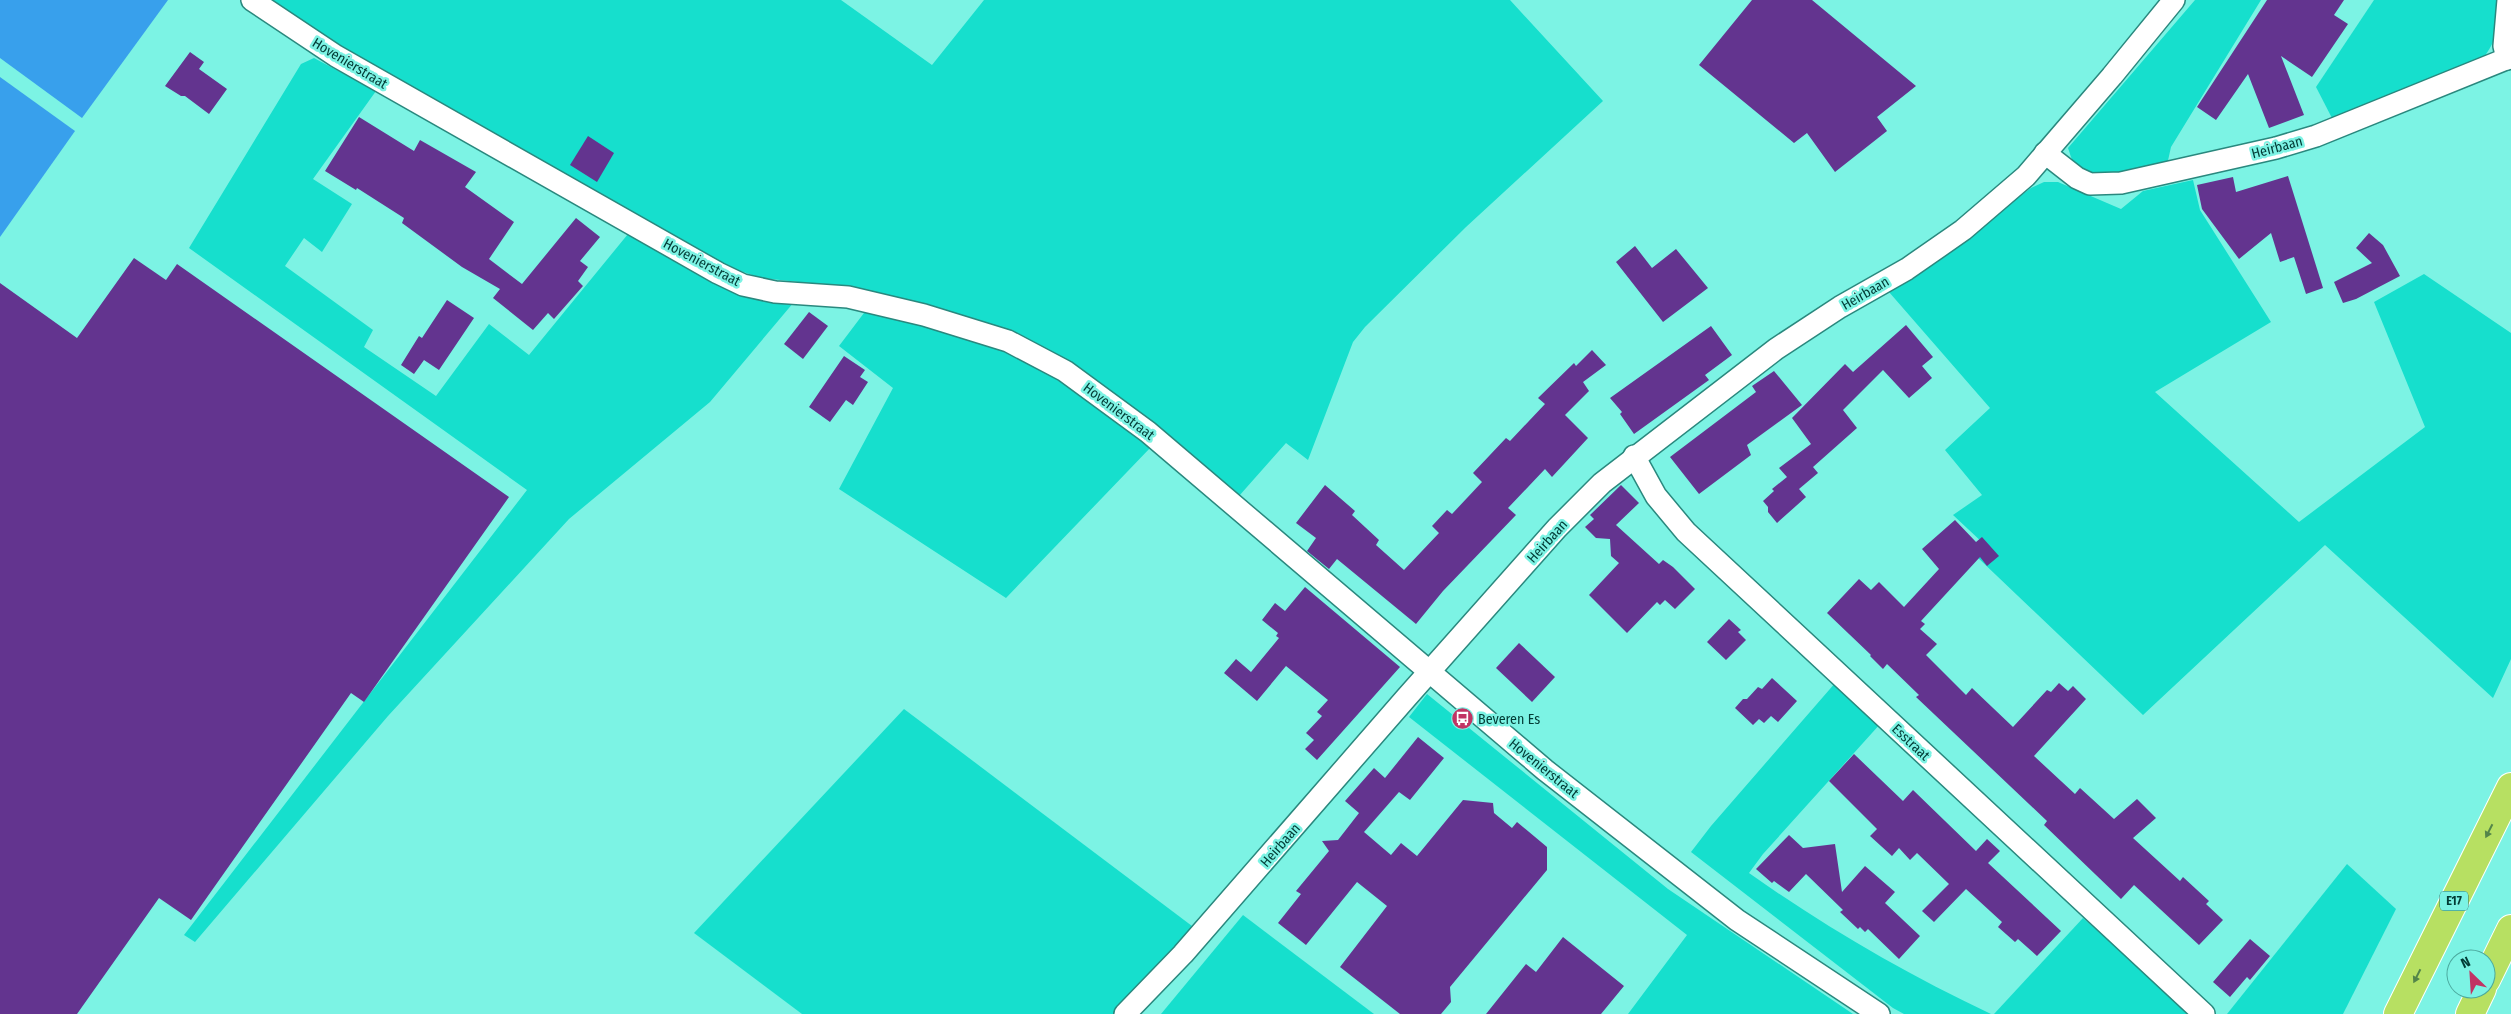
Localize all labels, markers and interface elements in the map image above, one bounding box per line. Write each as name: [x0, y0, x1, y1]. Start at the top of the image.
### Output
street label: Hovenierstraat: [309, 34, 391, 93]
street label: Heirbaan: [2250, 133, 2305, 162]
street label: Hovenierstraat: [660, 235, 743, 290]
street label: Heirbaan: [1838, 273, 1892, 314]
street label: Hovenierstraat: [1080, 379, 1158, 444]
street label: Heirbaan: [1524, 516, 1571, 566]
bus stop icon: Beveren Es: [1450, 707, 1474, 731]
place label: Beveren Es: [1478, 711, 1540, 728]
street label: Esstraat: [1888, 721, 1933, 764]
street label: Hovenierstraat: [1505, 735, 1582, 802]
street label: Heirbaan: [1257, 820, 1304, 871]
one-way arrow: [2485, 824, 2493, 838]
road number: E17: [2440, 891, 2468, 910]
north arrow: [2446, 949, 2496, 999]
text: N: [2458, 953, 2473, 972]
one-way arrow: [2413, 969, 2421, 983]

